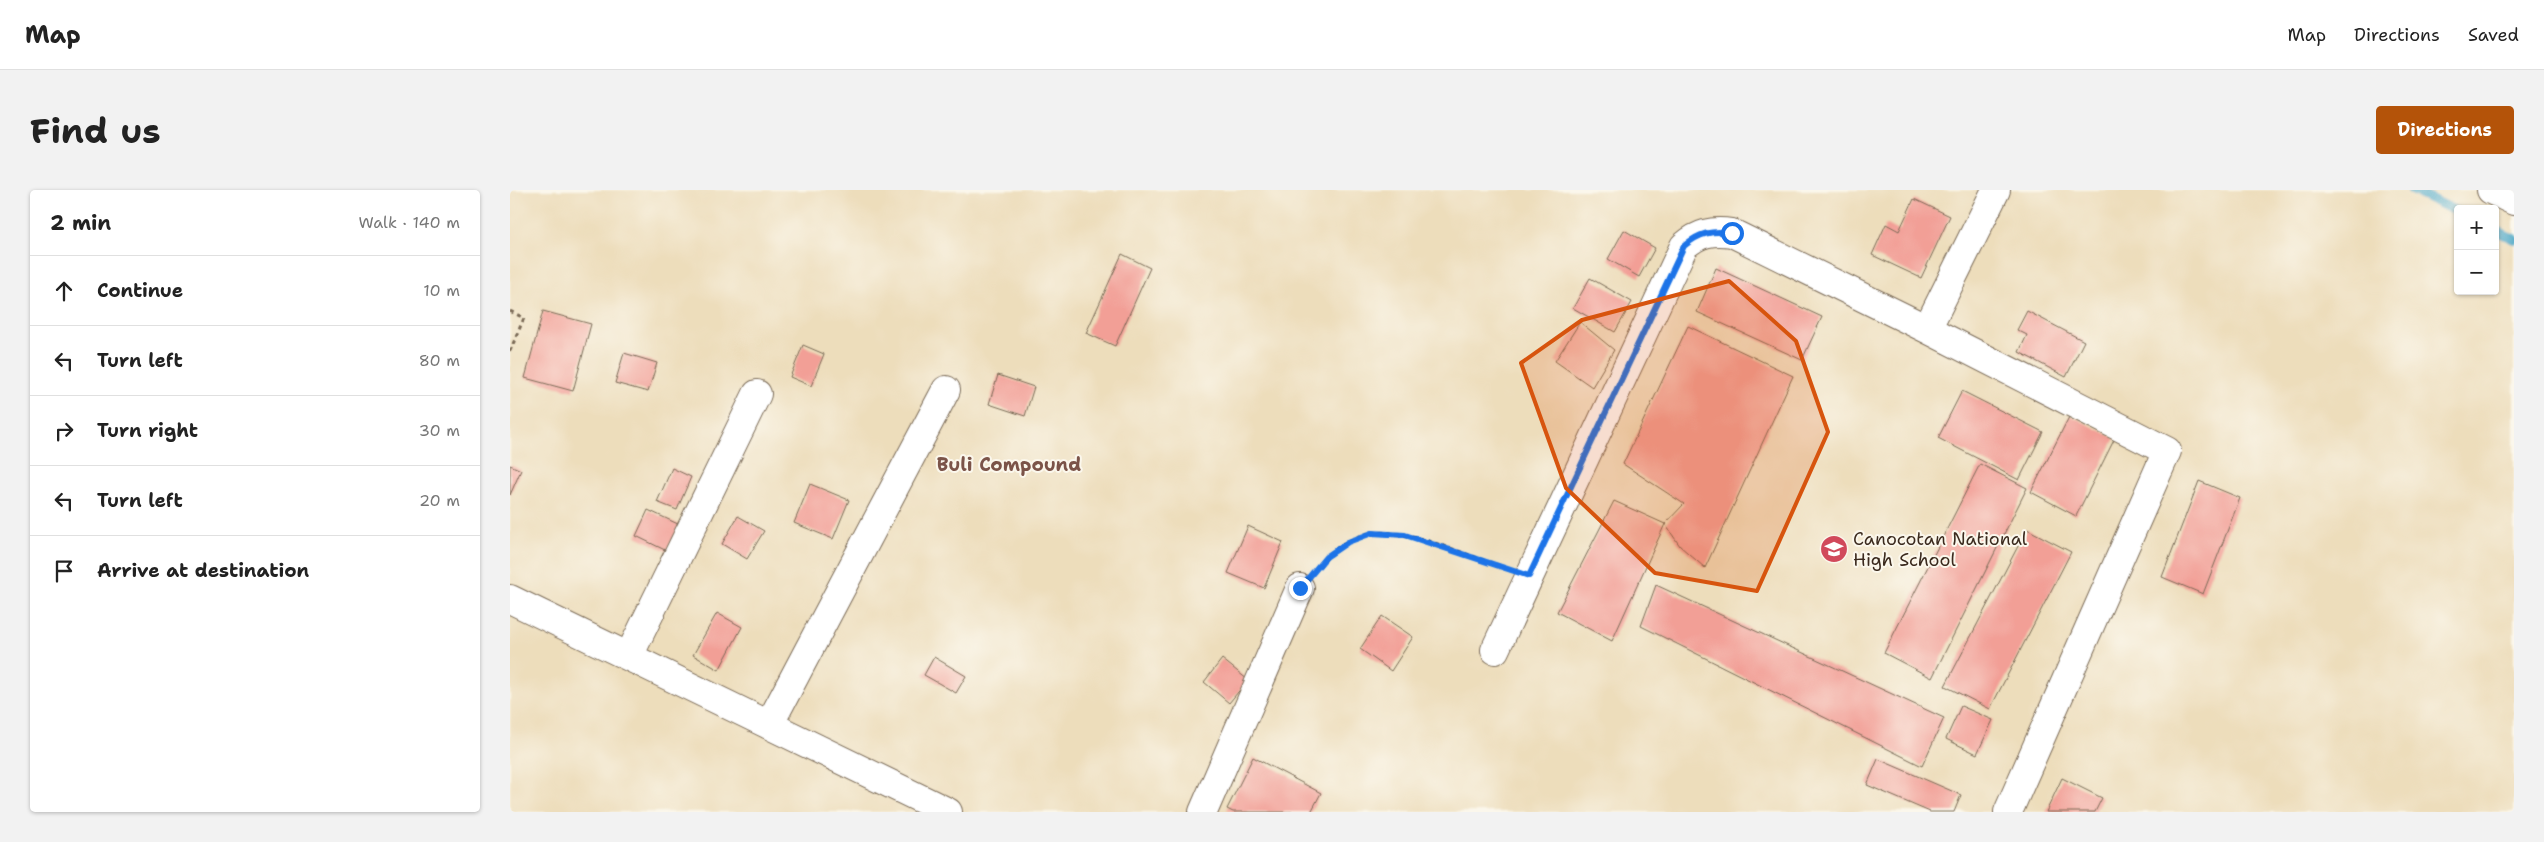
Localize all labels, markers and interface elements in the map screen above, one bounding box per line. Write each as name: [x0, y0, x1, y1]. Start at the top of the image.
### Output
text: Map: [25, 19, 81, 51]
text: Map: [2288, 23, 2326, 47]
text: Directions: [2354, 23, 2440, 47]
text: Saved: [2468, 23, 2519, 47]
button: Directions: [2376, 106, 2514, 154]
text: Find us: [30, 107, 161, 154]
map controls: [2454, 205, 2499, 295]
button: +: [2454, 205, 2499, 250]
text: 2 min: [50, 209, 111, 237]
text: Walk · 140 m: [358, 212, 460, 233]
route start: [1721, 222, 1744, 245]
button: −: [2454, 250, 2499, 295]
icon: ahead: [50, 277, 78, 305]
text: Continue: [97, 278, 183, 303]
text: 10 m: [423, 280, 460, 301]
icon: left: [50, 347, 78, 375]
text: Turn left: [97, 348, 183, 373]
text: 80 m: [419, 350, 460, 371]
icon: right: [50, 417, 78, 445]
text: Turn right: [97, 418, 198, 443]
text: 30 m: [419, 420, 460, 441]
district label: Buli Compound: [937, 452, 1081, 477]
icon: left: [50, 487, 78, 515]
text: Turn left: [97, 488, 183, 513]
text: 20 m: [419, 490, 460, 511]
place label: Canocotan National High School: [1853, 527, 2028, 572]
school or university icon: Canocotan National High School: [1819, 534, 1849, 564]
icon: arrive: [50, 557, 78, 585]
text: Arrive at destination: [97, 558, 309, 583]
route end: [1289, 577, 1312, 600]

